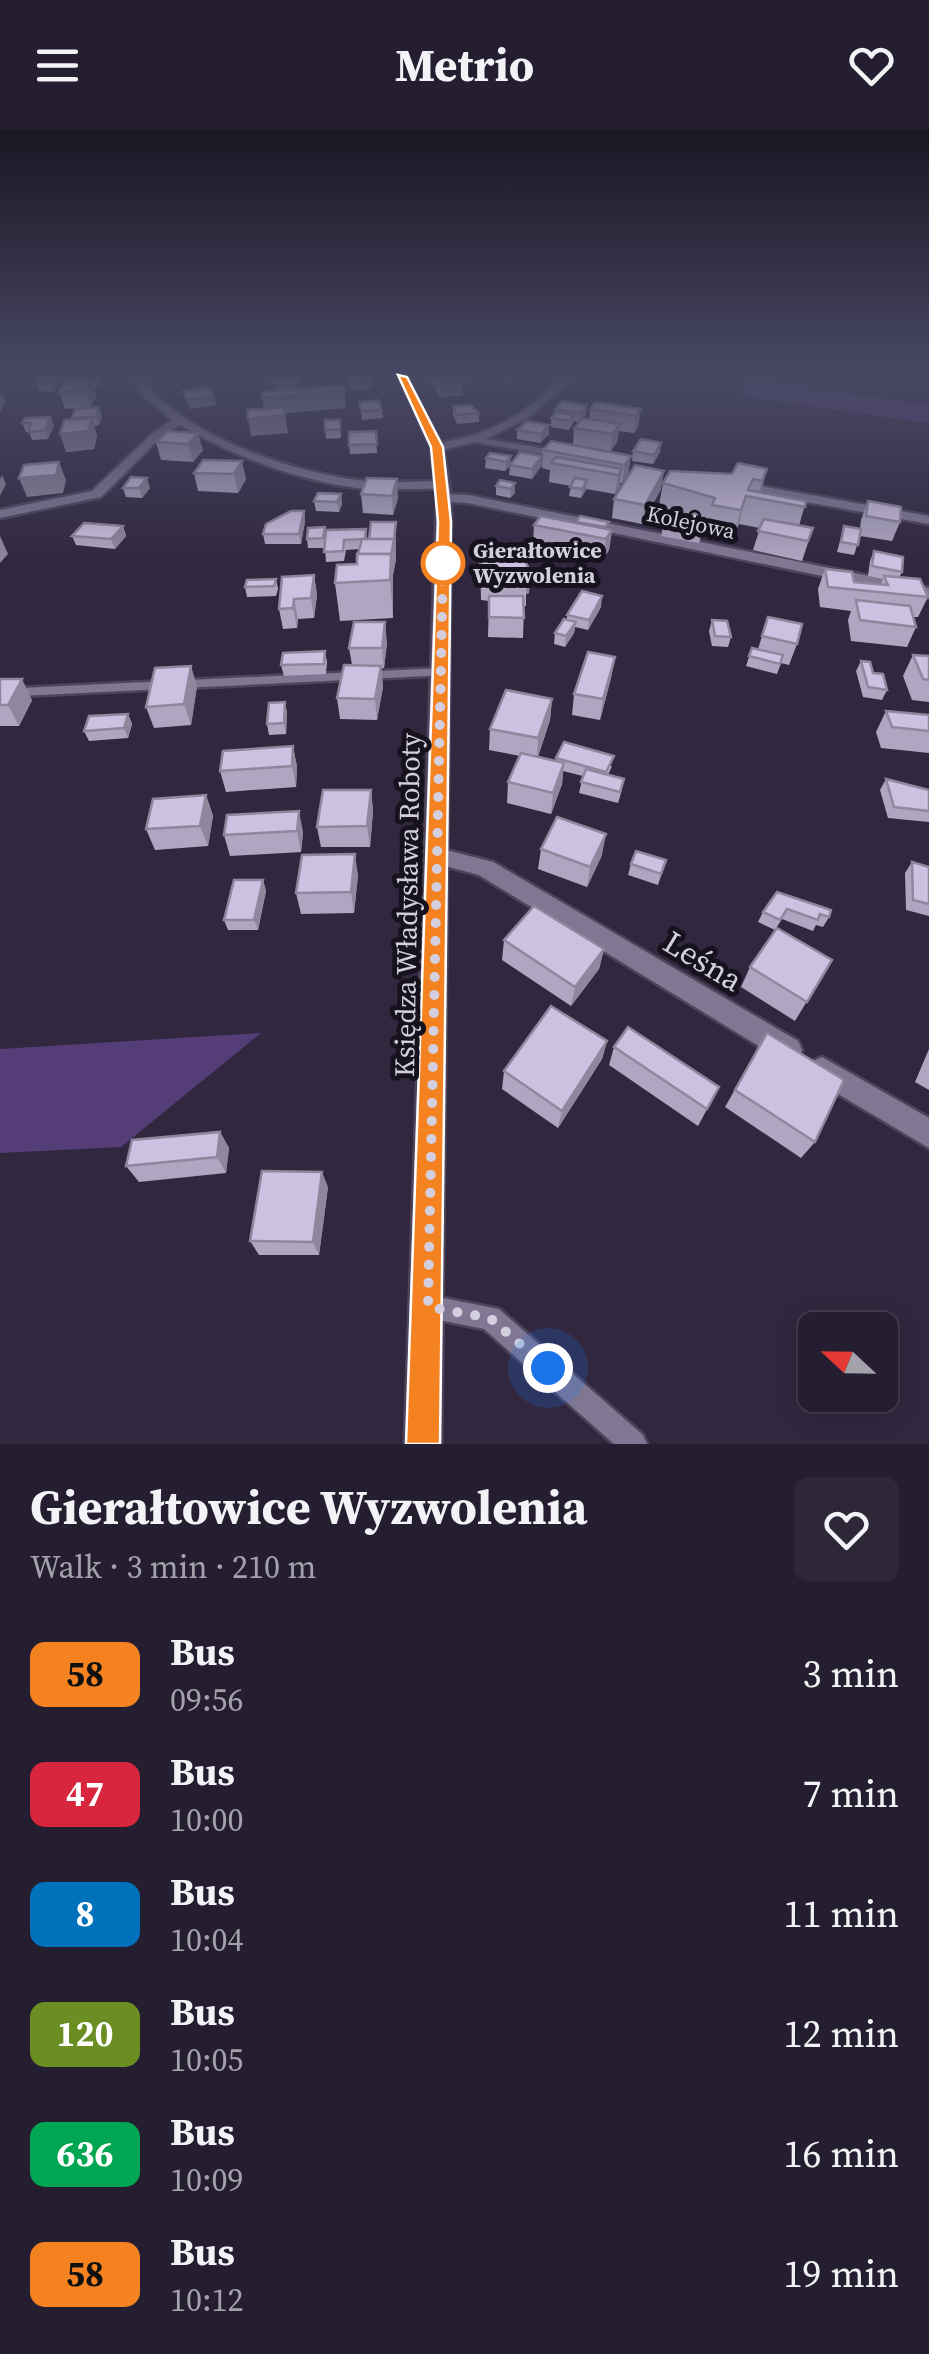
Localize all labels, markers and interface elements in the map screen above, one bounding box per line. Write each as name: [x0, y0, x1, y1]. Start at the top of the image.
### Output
text: Metrio: [395, 34, 534, 96]
icon: menu: [30, 38, 85, 93]
icon: heart: [844, 38, 899, 93]
street label: Kolejowa: [644, 498, 739, 546]
place label: Gierałtowice Wyzwolenia: [473, 535, 602, 590]
marker: Gierałtowice Wyzwolenia: [422, 542, 464, 584]
street label: Księdza Władysława Roboty: [385, 732, 429, 1077]
street label: Leśna: [655, 920, 751, 1002]
north arrow: [798, 1312, 898, 1412]
map controls: [798, 1312, 898, 1412]
your location: [523, 1343, 573, 1393]
text: Gierałtowice Wyzwolenia: [30, 1474, 587, 1540]
button: heart: [794, 1477, 899, 1582]
text: Walk · 3 min · 210 m: [30, 1545, 316, 1589]
text: Bus: [170, 1626, 235, 1678]
text: 3 min: [803, 1648, 899, 1700]
text: 58: [66, 1650, 104, 1698]
text: 09:56: [170, 1678, 244, 1722]
text: Bus: [170, 1746, 235, 1798]
text: 7 min: [803, 1768, 899, 1820]
text: 47: [66, 1770, 104, 1818]
text: 10:00: [170, 1798, 244, 1842]
text: Bus: [170, 1866, 235, 1918]
text: 11 min: [784, 1888, 899, 1940]
text: 8: [76, 1890, 94, 1938]
text: 10:04: [170, 1918, 244, 1962]
text: Bus: [170, 1986, 235, 2038]
text: 12 min: [784, 2008, 899, 2060]
text: 120: [57, 2010, 113, 2058]
text: 10:05: [170, 2038, 244, 2082]
text: Bus: [170, 2106, 235, 2158]
text: 16 min: [784, 2128, 899, 2180]
text: 636: [57, 2130, 113, 2178]
text: 10:09: [170, 2158, 244, 2202]
text: Bus: [170, 2226, 235, 2278]
text: 19 min: [784, 2248, 899, 2300]
text: 58: [66, 2250, 104, 2298]
text: 10:12: [170, 2278, 244, 2322]

